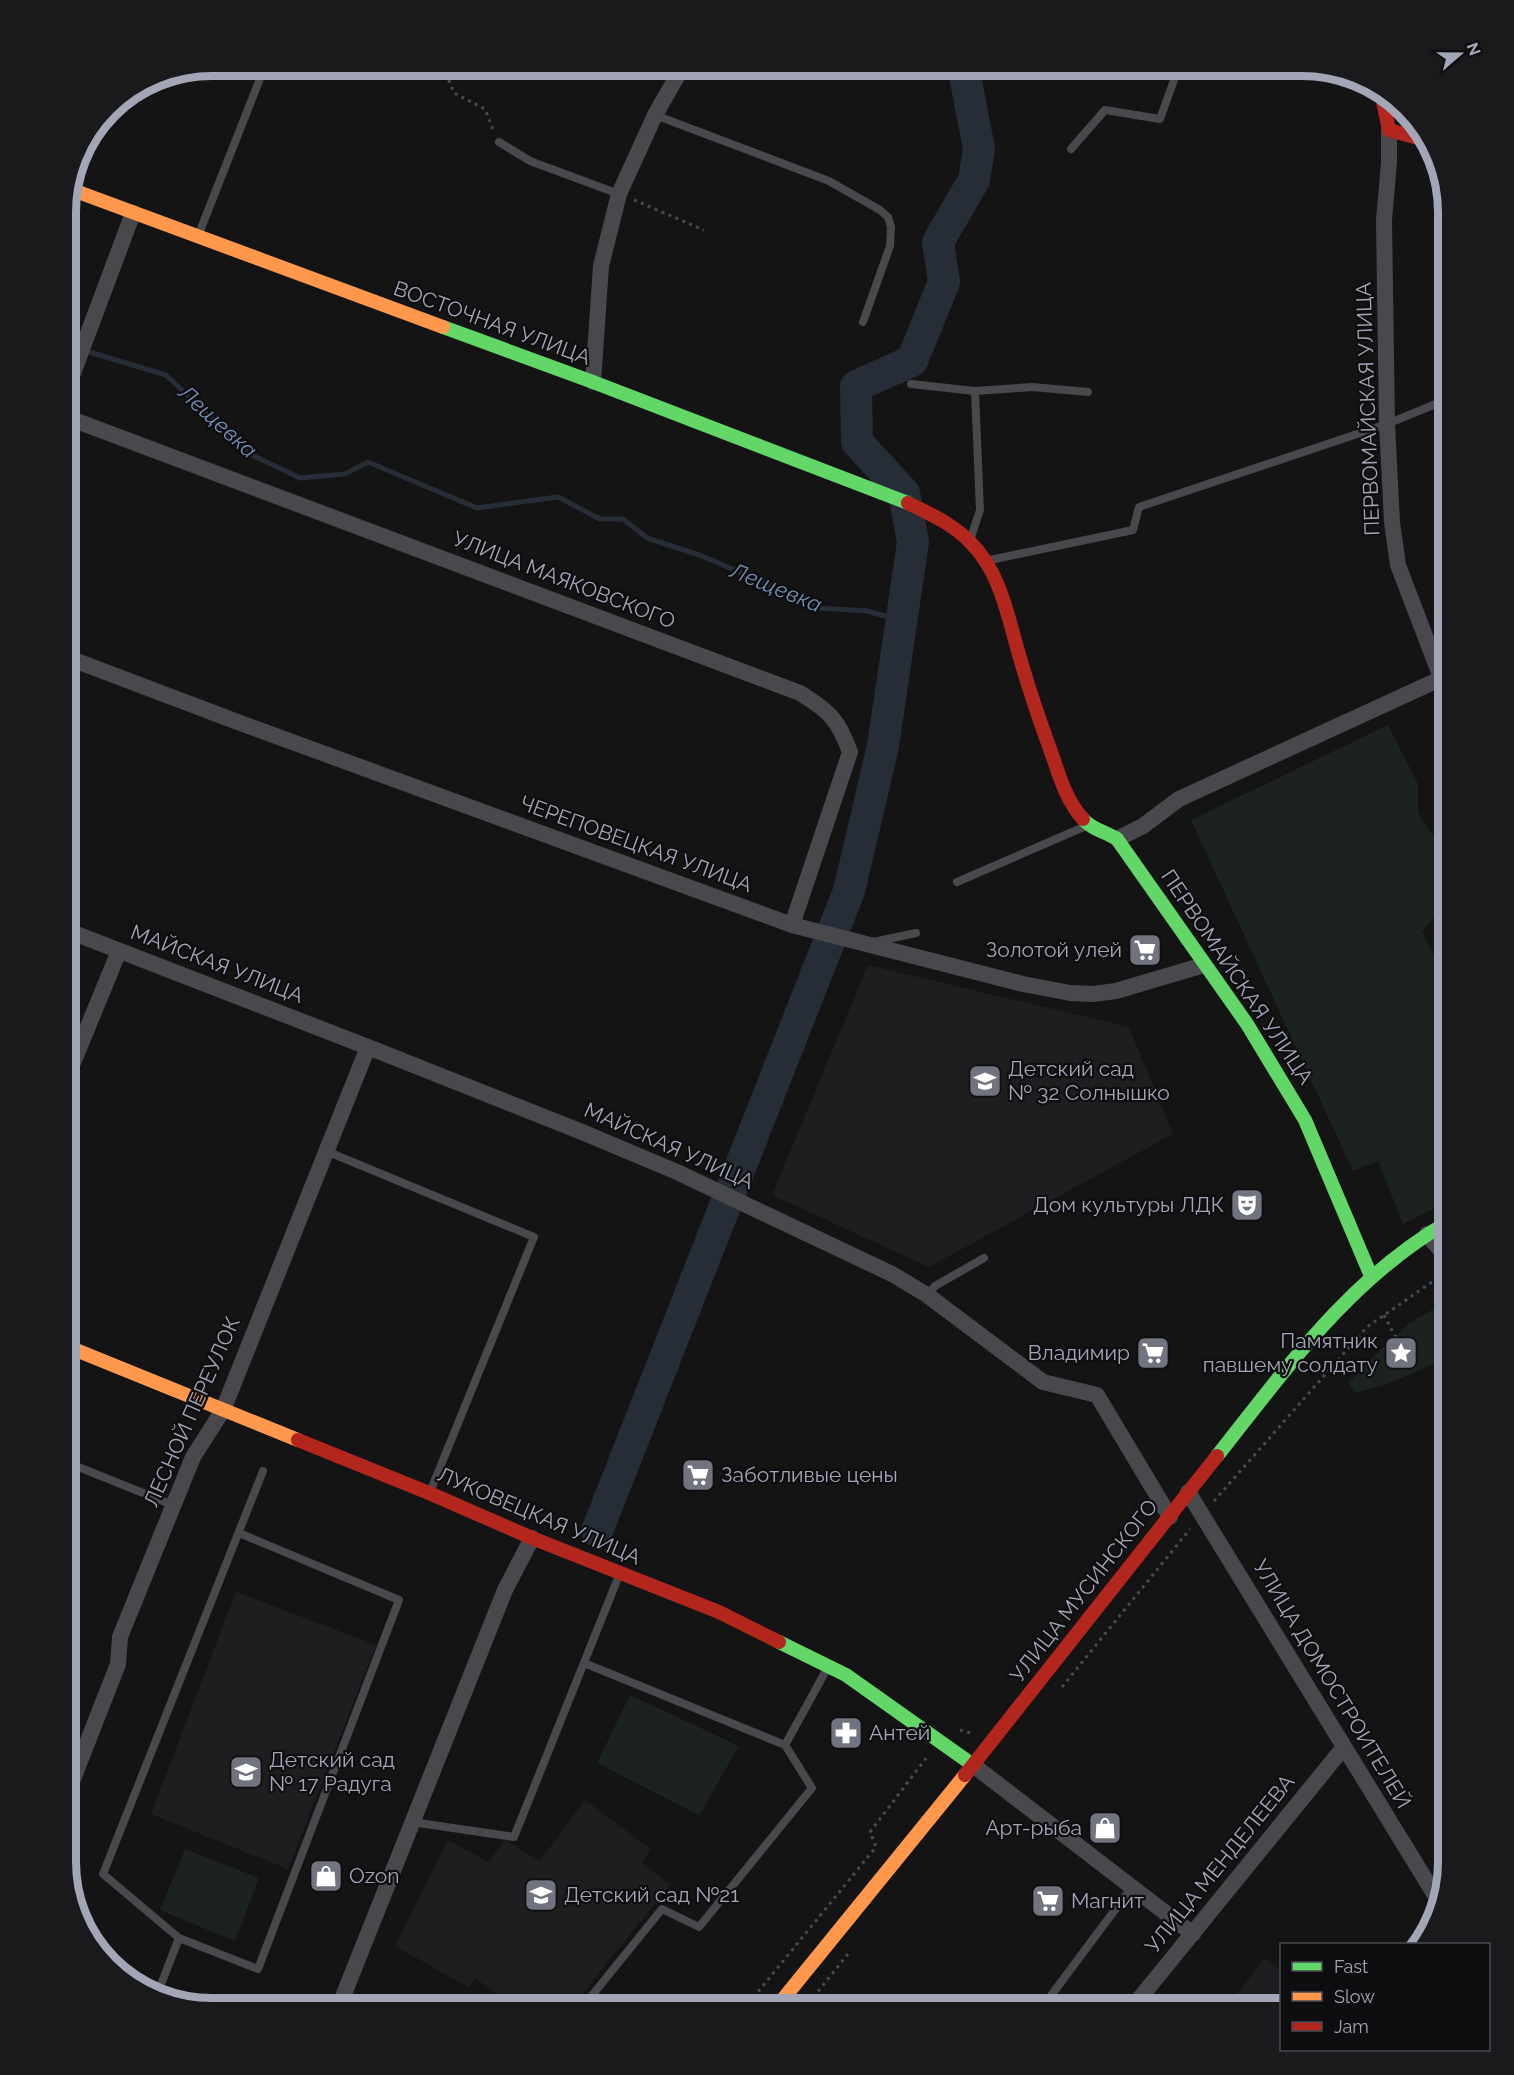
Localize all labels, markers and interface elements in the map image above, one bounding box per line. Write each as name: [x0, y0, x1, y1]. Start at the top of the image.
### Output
north arrow: [1430, 24, 1490, 84]
text: N: [1463, 40, 1485, 58]
street label: ВОСТОЧНАЯ УЛИЦА: [390, 275, 594, 370]
street label: ПЕРВОМАЙСКАЯ УЛИЦА: [1351, 282, 1384, 536]
water label: Лещевка: [173, 378, 263, 463]
street label: УЛИЦА МАЯКОВСКОГО: [450, 526, 679, 633]
water label: Лещевка: [725, 556, 826, 617]
street label: ЧЕРЕПОВЕЦКАЯ УЛИЦА: [517, 790, 756, 897]
street label: ПЕРВОМАЙСКАЯ УЛИЦА: [1156, 865, 1319, 1089]
street label: МАЙСКАЯ УЛИЦА: [127, 919, 307, 1008]
supermarket icon: Золотой улей: [1127, 932, 1163, 968]
place label: Золотой улей: [986, 937, 1122, 962]
place label: Детский сад № 32 Солнышко: [1008, 1056, 1170, 1105]
school or university icon: Детский сад № 32 Солнышко: [967, 1063, 1003, 1099]
street label: МАЙСКАЯ УЛИЦА: [581, 1097, 758, 1194]
theatre icon: Дом культуры ЛДК: [1229, 1187, 1265, 1223]
place label: Дом культуры ЛДК: [1033, 1192, 1224, 1217]
street label: ЛЕСНОЙ ПЕРЕУЛОК: [138, 1313, 245, 1511]
place label: Памятник павшему солдату: [1203, 1328, 1378, 1377]
supermarket icon: Владимир: [1135, 1335, 1171, 1371]
place icon: Памятник павшему солдату: [1383, 1335, 1419, 1371]
place label: Владимир: [1028, 1340, 1130, 1365]
supermarket icon: Заботливые цены: [680, 1457, 716, 1493]
street label: ЛУКОВЕЦКАЯ УЛИЦА: [434, 1461, 645, 1570]
place label: Заботливые цены: [721, 1462, 898, 1487]
street label: УЛИЦА МУСИНСКОГО: [1005, 1494, 1163, 1687]
street label: УЛИЦА ДОМОСТРОИТЕЛЕЙ: [1248, 1555, 1417, 1813]
pharmacy icon: Антей: [828, 1715, 864, 1751]
place label: Антей: [869, 1720, 930, 1745]
place label: Детский сад № 17 Радуга: [269, 1747, 395, 1796]
school or university icon: Детский сад № 17 Радуга: [228, 1754, 264, 1790]
street label: УЛИЦА МЕНДЕЛЕЕВА: [1140, 1769, 1299, 1958]
shop icon: Арт-рыба: [1087, 1810, 1123, 1846]
place label: Арт-рыба: [985, 1815, 1082, 1840]
shop icon: Ozon: [308, 1858, 344, 1894]
place label: Ozon: [349, 1863, 400, 1888]
school or university icon: Детский сад №21: [523, 1877, 559, 1913]
place label: Детский сад №21: [564, 1882, 739, 1907]
supermarket icon: Магнит: [1030, 1883, 1066, 1919]
place label: Магнит: [1071, 1888, 1144, 1913]
legend: [1280, 1943, 1490, 2051]
text: Fast: [1334, 1956, 1368, 1977]
text: Slow: [1334, 1986, 1375, 2007]
text: Jam: [1334, 2016, 1369, 2037]

